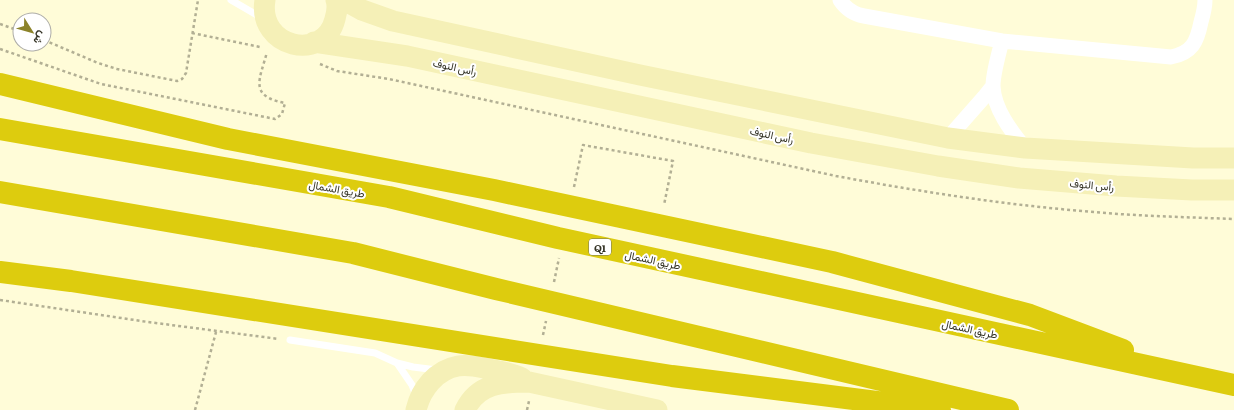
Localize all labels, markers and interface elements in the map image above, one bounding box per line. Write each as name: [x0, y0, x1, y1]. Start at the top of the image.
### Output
north arrow: [12, 12, 52, 52]
text: ش: [30, 29, 51, 49]
street label: رأس النوف: [432, 54, 479, 79]
street label: رأس النوف: [749, 122, 796, 147]
street label: رأس النوف: [1069, 174, 1115, 194]
street label: طريق الشمال: [308, 175, 366, 201]
road number: Q1: [589, 239, 611, 255]
street label: طريق الشمال: [624, 245, 682, 273]
street label: طريق الشمال: [941, 314, 999, 342]

